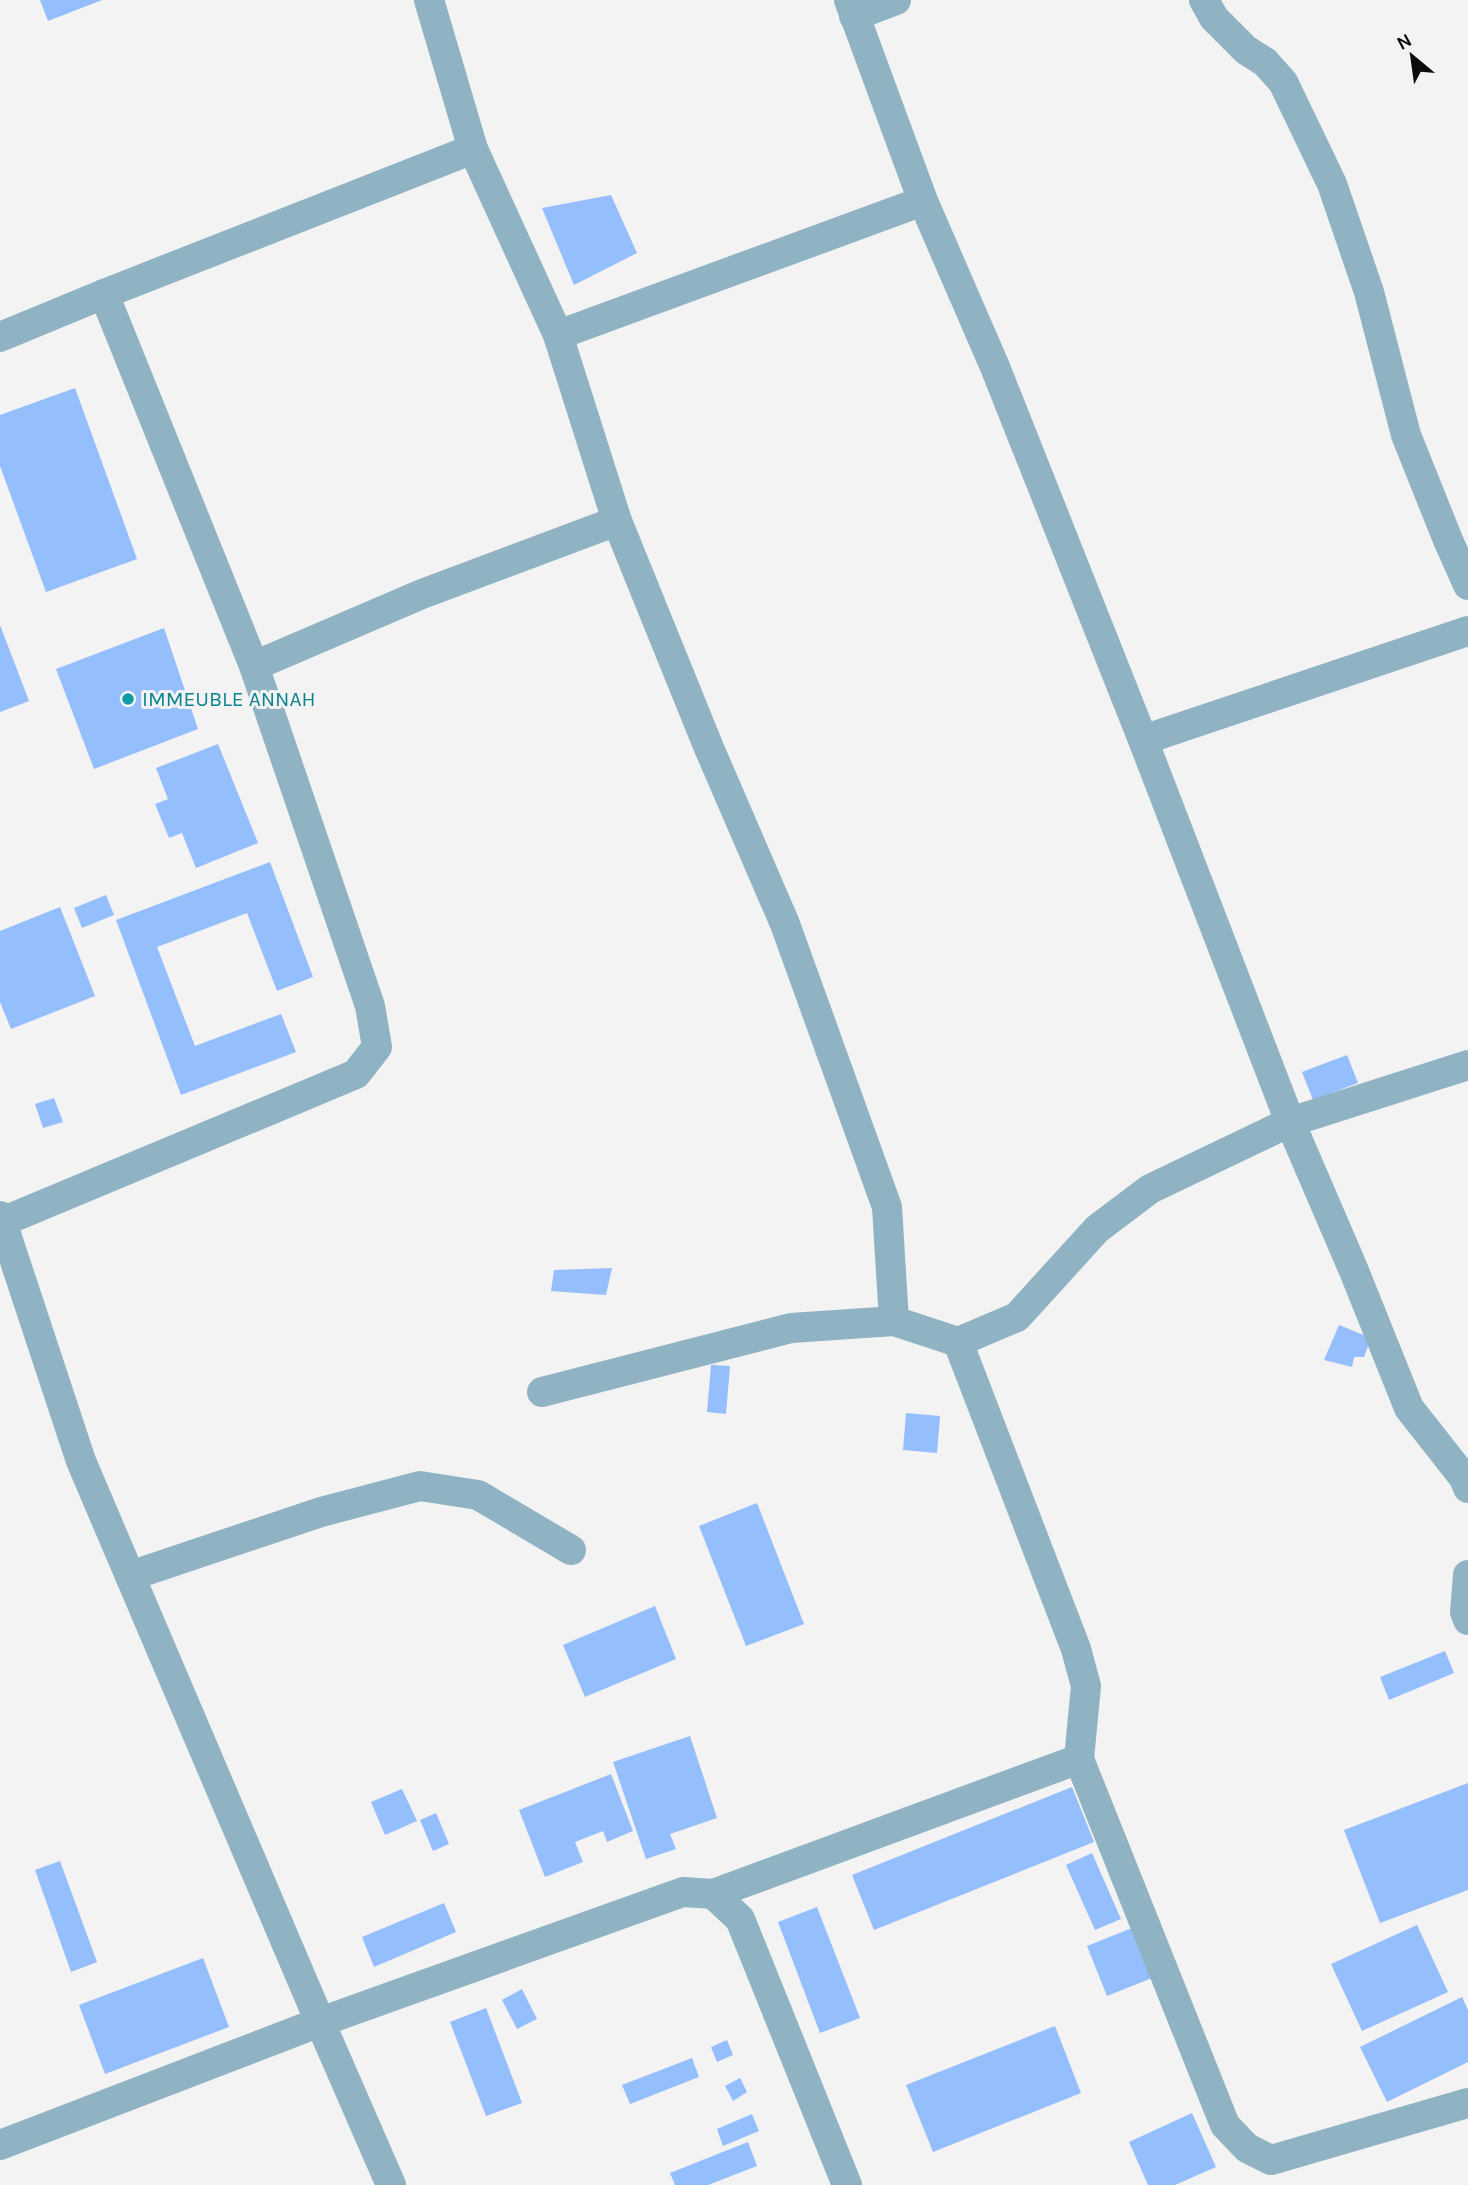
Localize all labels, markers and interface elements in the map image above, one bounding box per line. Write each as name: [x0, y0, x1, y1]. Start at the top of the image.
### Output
north arrow: [1377, 21, 1447, 91]
text: N: [1393, 29, 1416, 55]
place label: IMMEUBLE ANNAH: [142, 687, 316, 711]
marker: IMMEUBLE ANNAH: [120, 691, 136, 707]

